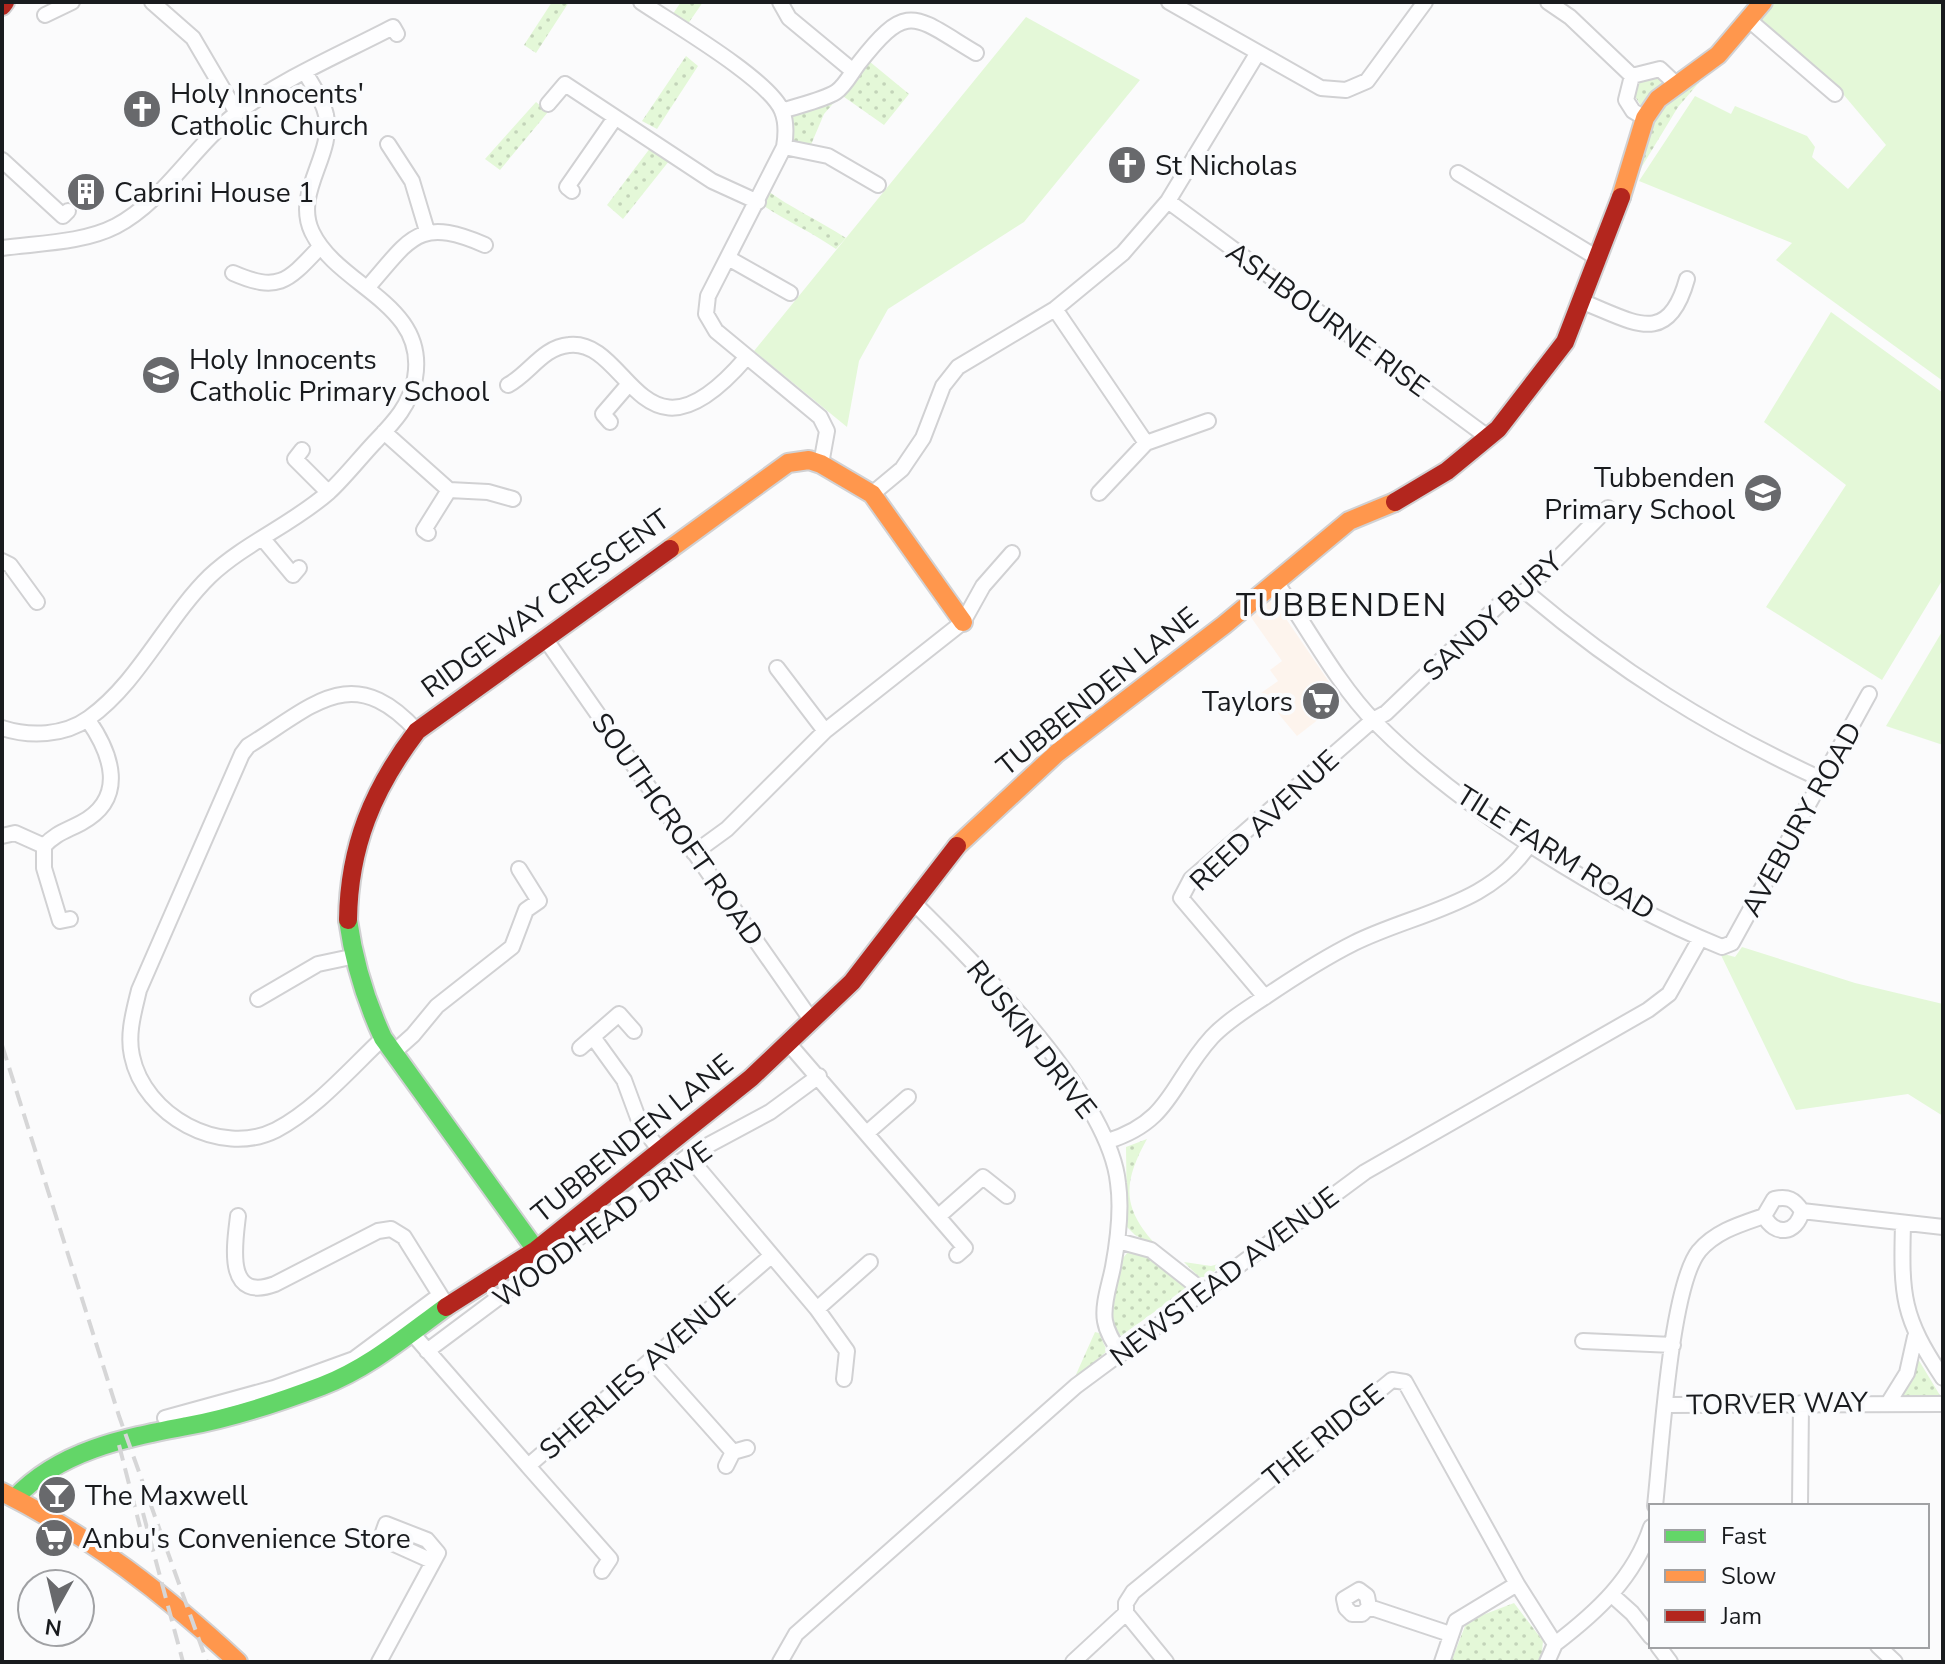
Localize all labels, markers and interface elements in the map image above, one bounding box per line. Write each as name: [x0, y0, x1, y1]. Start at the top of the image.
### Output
place label: Holy Innocents' Catholic Church: [170, 75, 369, 145]
church icon: Holy Innocents' Catholic Church: [121, 88, 163, 130]
church icon: St Nicholas: [1106, 144, 1148, 186]
place label: St Nicholas: [1155, 147, 1297, 185]
building icon: Cabrini House 1: [65, 171, 107, 213]
place label: Cabrini House 1: [114, 174, 315, 212]
street label: ASHBOURNE RISE: [1218, 233, 1436, 406]
place label: Holy Innocents Catholic Primary School: [189, 341, 490, 411]
school or university icon: Holy Innocents Catholic Primary School: [140, 354, 182, 396]
place label: Tubbenden Primary School: [1544, 459, 1736, 529]
school or university icon: Tubbenden Primary School: [1742, 472, 1784, 514]
street label: RIDGEWAY CRESCENT: [414, 501, 678, 707]
street label: SANDY BURY: [1414, 543, 1572, 690]
district label: TUBBENDEN: [1236, 584, 1448, 627]
street label: TUBBENDEN LANE: [989, 599, 1206, 785]
supermarket icon: Taylors: [1300, 680, 1342, 722]
place label: Taylors: [1202, 683, 1293, 721]
street label: SOUTHCROFT ROAD: [582, 705, 772, 954]
street label: AVEBURY ROAD: [1733, 715, 1871, 924]
street label: REED AVENUE: [1182, 742, 1348, 900]
street label: TILE FARM ROAD: [1449, 776, 1662, 929]
street label: RUSKIN DRIVE: [957, 953, 1105, 1127]
street label: TUBBENDEN LANE: [524, 1046, 741, 1232]
street label: WOODHEAD DRIVE: [485, 1132, 720, 1317]
street label: NEWSTEAD AVENUE: [1102, 1178, 1347, 1375]
street label: SHERLIES AVENUE: [531, 1277, 744, 1469]
street label: THE RIDGE: [1255, 1375, 1392, 1496]
street label: TORVER WAY: [1686, 1383, 1869, 1425]
bar icon: The Maxwell: [36, 1474, 78, 1516]
place label: The Maxwell: [85, 1477, 249, 1515]
legend: [1649, 1504, 1929, 1648]
supermarket icon: Anbu's Convenience Store: [33, 1517, 75, 1559]
place label: Anbu's Convenience Store: [82, 1520, 411, 1558]
text: Fast: [1721, 1520, 1767, 1552]
text: Slow: [1721, 1560, 1776, 1592]
north arrow: [16, 1568, 96, 1648]
text: Jam: [1720, 1600, 1762, 1632]
text: N: [43, 1611, 64, 1643]

